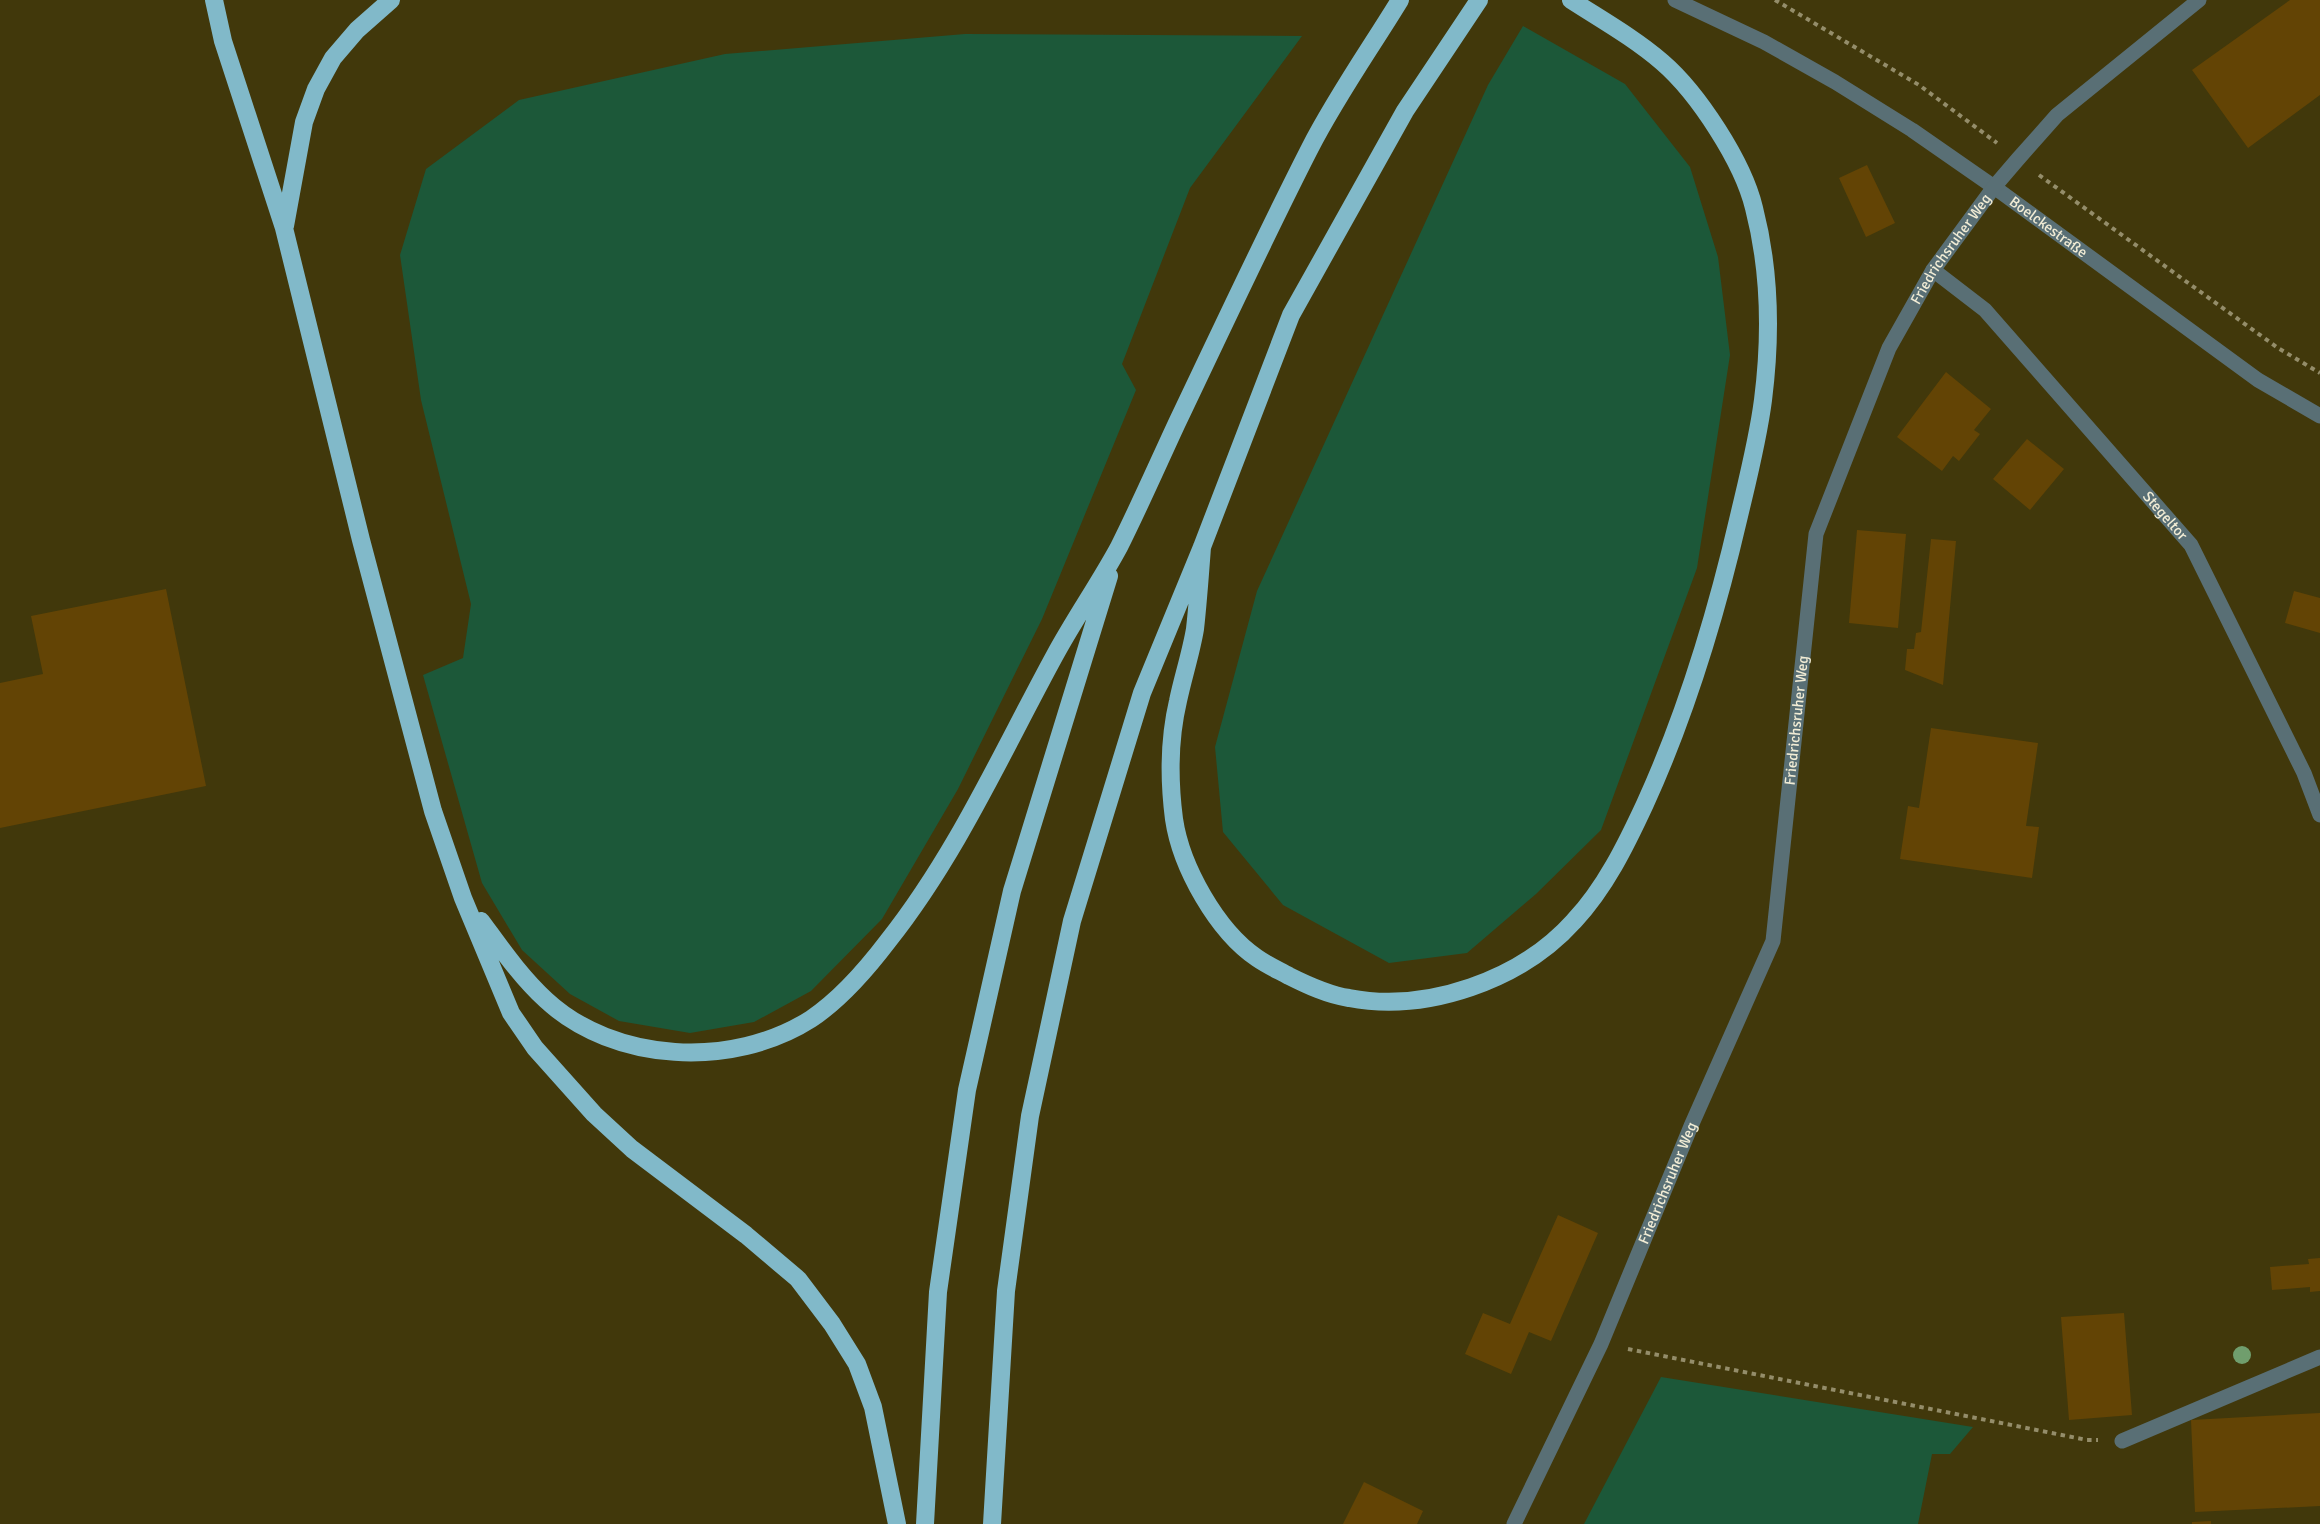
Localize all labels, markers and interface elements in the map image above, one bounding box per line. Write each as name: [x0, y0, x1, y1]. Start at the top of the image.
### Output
street label: Friedrichsruher Weg: [1907, 190, 1995, 307]
street label: Boelckestraße: [2006, 192, 2091, 261]
street label: Stegeltor: [2139, 487, 2192, 544]
street label: Friedrichsruher Weg: [1781, 655, 1812, 786]
street label: Friedrichsruher Weg: [1634, 1119, 1701, 1247]

